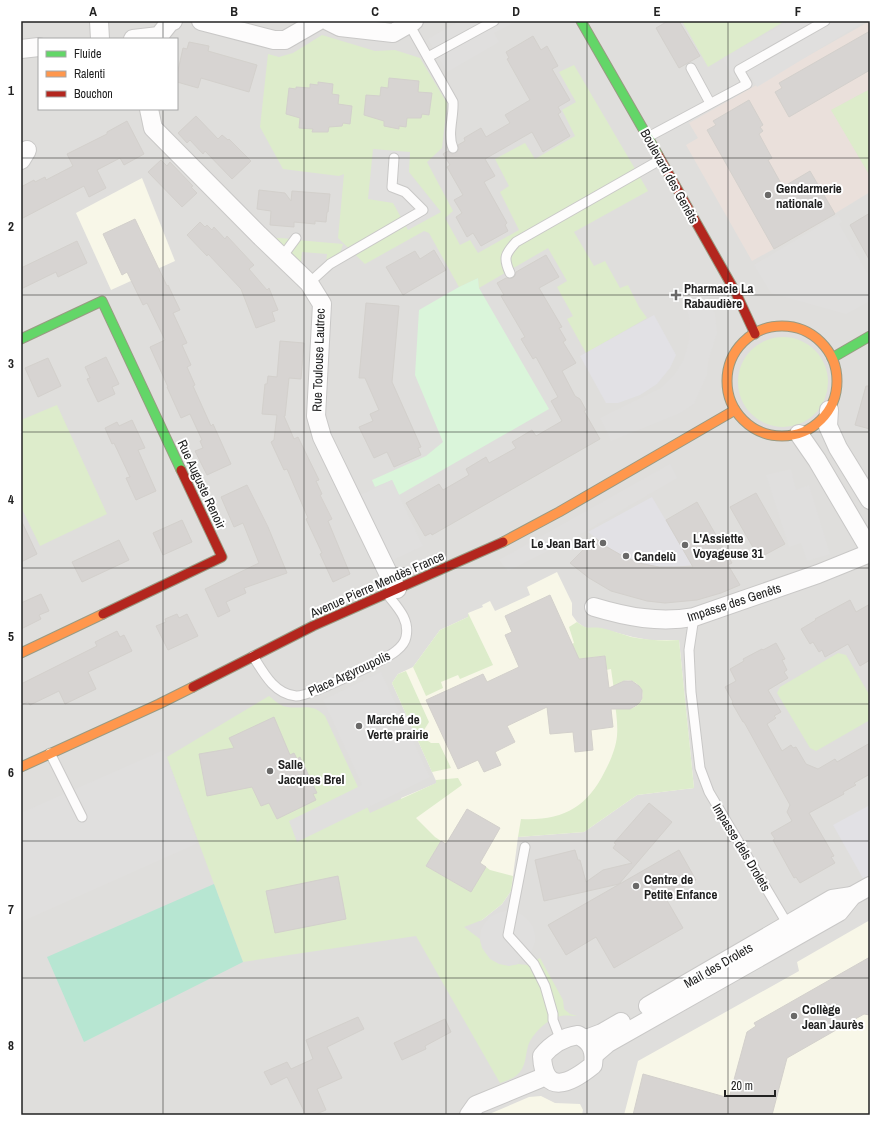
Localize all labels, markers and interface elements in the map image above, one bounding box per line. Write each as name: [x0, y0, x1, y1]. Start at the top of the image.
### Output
text: A: [89, 3, 97, 20]
text: B: [230, 3, 238, 20]
text: C: [371, 3, 379, 20]
text: D: [512, 3, 520, 20]
text: E: [653, 3, 661, 20]
text: F: [795, 3, 802, 20]
legend: [38, 38, 178, 110]
text: Fluide: [74, 46, 101, 62]
text: Ralenti: [74, 66, 105, 82]
text: 1: [8, 82, 14, 99]
text: Bouchon: [74, 86, 113, 102]
street label: Boulevard des Genêts: [637, 126, 703, 226]
place label: Gendarmerie nationale: [776, 180, 842, 212]
marker: Gendarmerie nationale: [763, 190, 773, 200]
text: 2: [8, 218, 14, 235]
place label: Pharmacie La Rabaudière: [684, 280, 753, 312]
marker: Pharmacie La Rabaudière: [671, 290, 681, 300]
street label: Rue Toulouse Lautrec: [308, 308, 329, 412]
text: 3: [8, 355, 14, 372]
street label: Rue Auguste Renoir: [174, 437, 230, 532]
text: 4: [8, 491, 14, 508]
place label: L'Assiette Voyageuse 31: [693, 530, 763, 562]
place label: Le Jean Bart: [531, 535, 595, 552]
marker: Le Jean Bart: [598, 538, 608, 548]
marker: L'Assiette Voyageuse 31: [680, 540, 690, 550]
street label: Avenue Pierre Mendès France: [307, 547, 447, 622]
place label: Candelù: [634, 548, 676, 565]
marker: Candelù: [621, 551, 631, 561]
street label: Impasse des Genêts: [685, 579, 783, 626]
text: 5: [8, 628, 14, 645]
street label: Place Argyroupolis: [305, 647, 393, 700]
place label: Marché de Verte prairie: [367, 711, 429, 743]
marker: Marché de Verte prairie: [354, 721, 364, 731]
place label: Salle Jacques Brel: [278, 756, 344, 788]
text: 6: [8, 764, 14, 781]
marker: Salle Jacques Brel: [265, 766, 275, 776]
street label: Impasse dels Drolets: [709, 800, 774, 894]
place label: Centre de Petite Enfance: [644, 871, 718, 903]
marker: Centre de Petite Enfance: [631, 881, 641, 891]
text: 7: [8, 901, 14, 918]
street label: Mail des Drolets: [681, 939, 756, 992]
place label: Collège Jean Jaurès: [802, 1001, 864, 1033]
marker: Collège Jean Jaurès: [789, 1011, 799, 1021]
text: 8: [8, 1037, 14, 1054]
scale bar: [725, 1072, 775, 1098]
text: 20 m: [731, 1078, 753, 1094]

